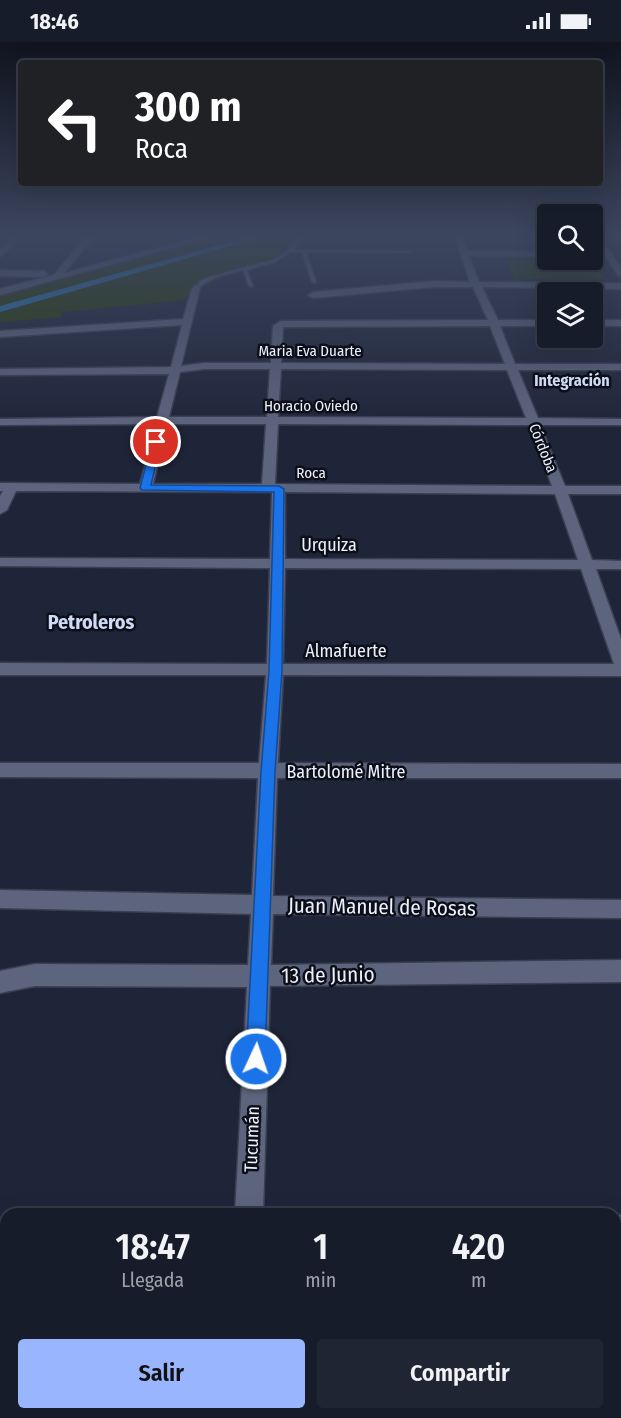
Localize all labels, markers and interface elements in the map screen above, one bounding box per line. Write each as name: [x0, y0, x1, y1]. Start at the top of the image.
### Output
text: 18:46: [30, 8, 79, 35]
text: 300 m: [135, 82, 242, 132]
icon: left: [36, 84, 114, 162]
text: Roca: [135, 133, 188, 165]
map controls: [537, 204, 603, 348]
button: search: [537, 204, 603, 270]
button: layers: [537, 282, 603, 348]
street label: Maria Eva Duarte: [258, 342, 362, 360]
district label: Integración: [534, 371, 610, 390]
street label: Horacio Oviedo: [264, 397, 358, 415]
pin: [130, 416, 181, 467]
street label: Córdoba: [525, 421, 561, 475]
icon: arrive: [139, 425, 172, 458]
street label: Roca: [296, 464, 326, 482]
street label: Urquiza: [301, 534, 357, 556]
district label: Petroleros: [48, 610, 135, 634]
street label: Almafuerte: [305, 640, 387, 662]
street label: Bartolomé Mitre: [286, 761, 406, 783]
street label: Juan Manuel de Rosas: [288, 892, 476, 922]
street label: 13 de Junio: [281, 961, 375, 989]
position arrow: [224, 1027, 288, 1091]
street label: Tucumán: [240, 1106, 264, 1172]
text: 18:47: [115, 1225, 190, 1269]
text: 1: [313, 1225, 328, 1269]
text: 420: [452, 1225, 506, 1269]
text: Llegada: [121, 1268, 184, 1292]
text: min: [305, 1268, 336, 1292]
text: m: [471, 1268, 486, 1292]
button: Salir: [18, 1339, 305, 1408]
button: Compartir: [317, 1339, 603, 1408]

